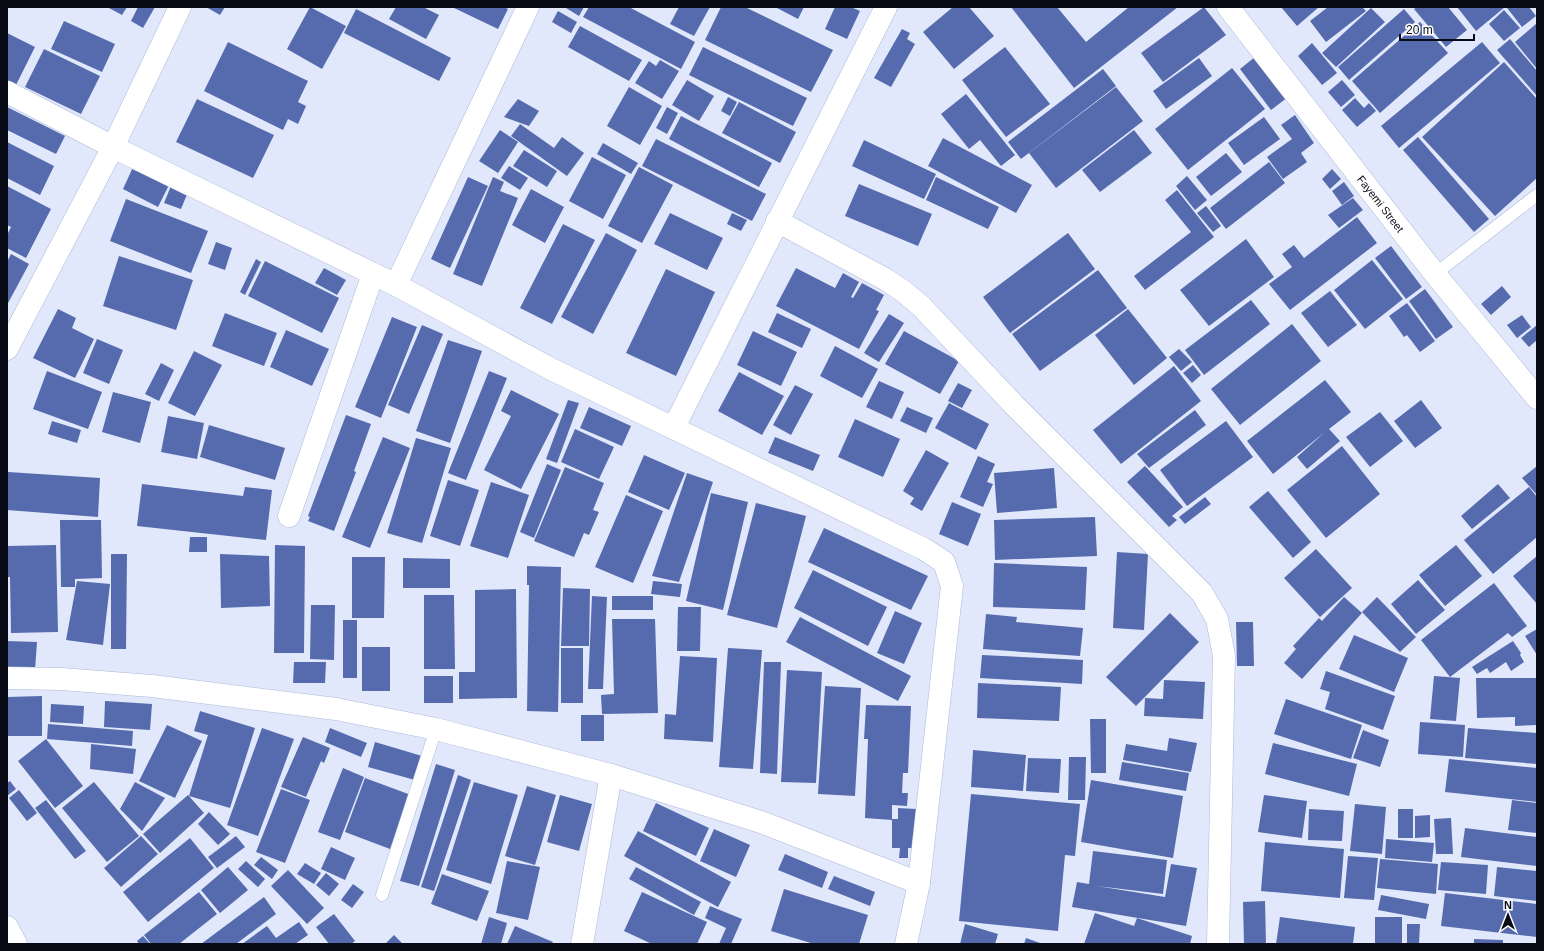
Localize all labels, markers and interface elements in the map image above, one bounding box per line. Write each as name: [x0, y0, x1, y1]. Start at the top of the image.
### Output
scale bar: [1400, 16, 1474, 42]
text: 20 m: [1406, 23, 1433, 37]
street label: Fayemi Street: [1355, 173, 1406, 235]
north arrow: [1488, 895, 1528, 935]
text: N: [1504, 899, 1512, 911]

